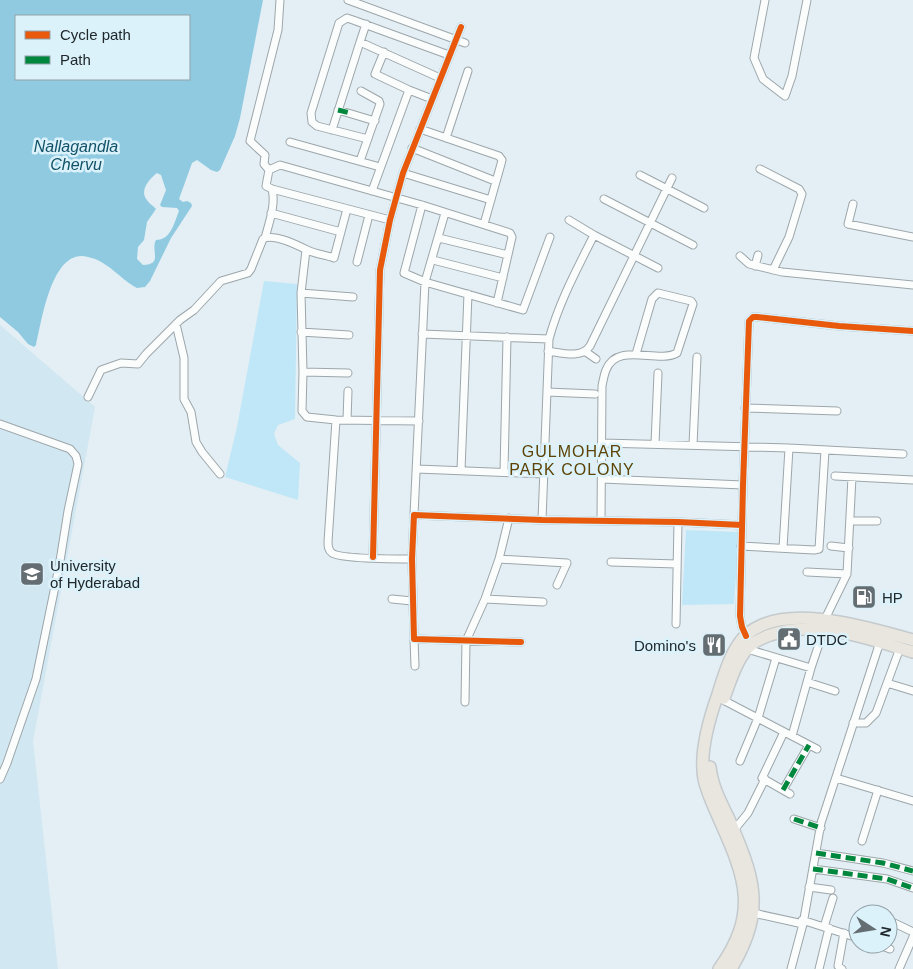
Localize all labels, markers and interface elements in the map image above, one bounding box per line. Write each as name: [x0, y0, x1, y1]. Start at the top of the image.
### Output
legend: [15, 15, 190, 80]
text: Cycle path: [60, 26, 131, 43]
text: Path: [60, 51, 91, 68]
water label: Nallagandla Chervu: [34, 138, 118, 173]
district label: GULMOHAR PARK COLONY: [509, 443, 635, 478]
place label: University of Hyderabad: [50, 557, 140, 591]
school or university icon: University of Hyderabad: [19, 561, 45, 587]
fuel station icon: HP: [851, 584, 877, 610]
place label: HP: [882, 589, 903, 606]
public building icon: DTDC: [776, 626, 802, 652]
place label: DTDC: [806, 631, 848, 648]
restaurant icon: Domino's: [701, 632, 727, 658]
place label: Domino's: [634, 637, 696, 654]
north arrow: [848, 904, 898, 954]
text: N: [877, 925, 895, 938]

